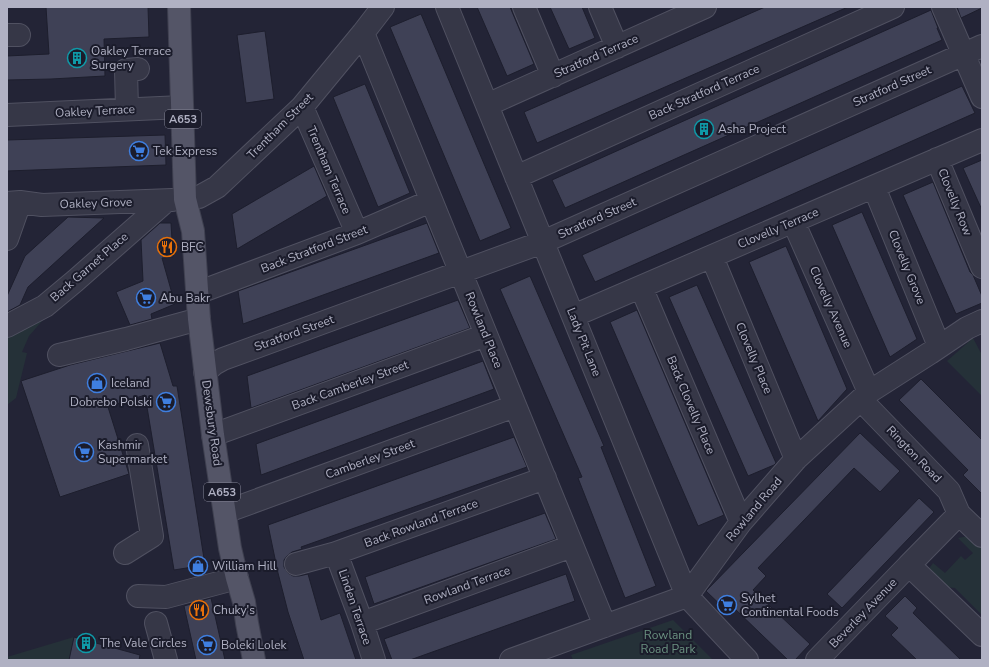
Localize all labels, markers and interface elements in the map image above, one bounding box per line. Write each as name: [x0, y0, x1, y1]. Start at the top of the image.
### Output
street label: Stratford Terrace: [551, 30, 641, 82]
place label: Oakley Terrace Surgery: [91, 43, 171, 73]
building icon: Oakley Terrace Surgery: [66, 47, 88, 69]
street label: Back Stratford Terrace: [646, 60, 762, 124]
street label: Stratford Street: [850, 61, 934, 110]
street label: Trentham Street: [244, 89, 317, 162]
street label: Oakley Terrace: [55, 101, 135, 121]
road number: A653: [165, 110, 201, 128]
building icon: Asha Project: [693, 118, 715, 140]
place label: Asha Project: [718, 121, 787, 137]
street label: Trentham Terrace: [303, 124, 355, 216]
supermarket icon: Tek Express: [128, 140, 150, 162]
place label: Tek Express: [153, 143, 217, 159]
street label: Clovelly Row: [934, 166, 976, 238]
street label: Stratford Street: [555, 193, 639, 242]
street label: Oakley Grove: [59, 194, 133, 212]
street label: Clovelly Terrace: [735, 204, 821, 252]
street label: Back Stratford Street: [258, 221, 370, 277]
street label: Clovelly Grove: [885, 227, 929, 307]
street label: Back Garnet Place: [47, 229, 131, 305]
restaurant icon: BFC: [156, 236, 178, 258]
place label: BFC: [181, 239, 204, 255]
street label: Clovelly Avenue: [806, 264, 856, 350]
supermarket icon: Abu Bakr: [135, 287, 157, 309]
place label: Abu Bakr: [160, 290, 211, 306]
street label: Rowland Place: [461, 290, 507, 370]
street label: Lady Pit Lane: [563, 305, 605, 379]
street label: Stratford Street: [252, 311, 337, 355]
street label: Clovelly Place: [732, 320, 776, 396]
street label: Back Clovelly Place: [663, 353, 719, 457]
street label: Back Camberley Street: [289, 356, 411, 414]
shop icon: Iceland: [86, 372, 108, 394]
place label: Iceland: [111, 375, 150, 391]
street label: Dewsbury Road: [198, 379, 226, 467]
supermarket icon: Dobrebo Polski: [155, 391, 177, 413]
place label: Dobrebo Polski: [70, 394, 152, 410]
street label: Rington Road: [883, 422, 945, 486]
street label: Camberley Street: [323, 435, 418, 483]
place label: Kashmir Supermarket: [98, 437, 168, 467]
supermarket icon: Kashmir Supermarket: [73, 441, 95, 463]
street label: Rowland Road: [722, 473, 786, 545]
road number: A653: [204, 483, 240, 501]
street label: Back Rowland Terrace: [362, 495, 480, 551]
shop icon: William Hill: [187, 555, 209, 577]
place label: William Hill: [212, 558, 277, 574]
street label: Rowland Terrace: [422, 562, 512, 608]
street label: Linden Terrace: [335, 567, 375, 647]
street label: Beverley Avenue: [826, 575, 900, 651]
place label: Sylhet Continental Foods: [741, 590, 839, 620]
supermarket icon: Sylhet Continental Foods: [716, 594, 738, 616]
restaurant icon: Chuky's: [188, 599, 210, 621]
place label: Chuky's: [213, 602, 255, 618]
park label: Rowland Road Park: [641, 627, 696, 657]
building icon: The Vale Circles: [75, 632, 97, 654]
supermarket icon: Boleki Lolek: [196, 634, 218, 656]
place label: The Vale Circles: [100, 635, 187, 651]
place label: Boleki Lolek: [221, 637, 288, 653]

